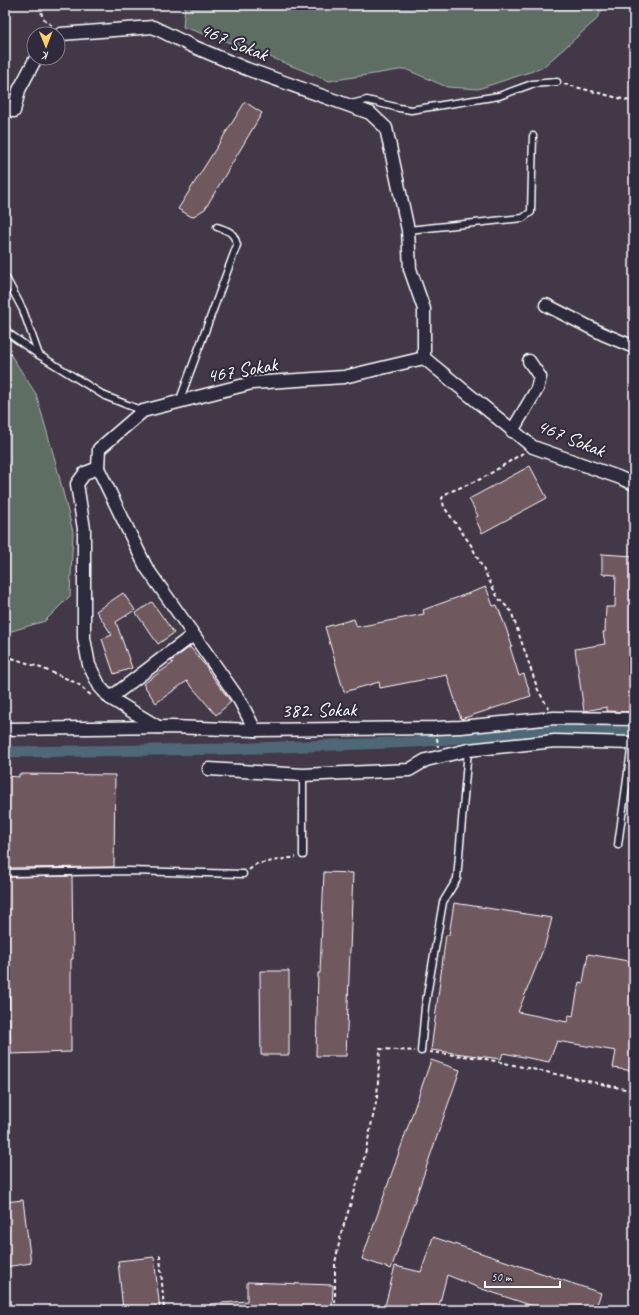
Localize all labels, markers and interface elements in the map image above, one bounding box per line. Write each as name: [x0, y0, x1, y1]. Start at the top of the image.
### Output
street label: 467 Sokak: [196, 17, 273, 68]
north arrow: [26, 26, 66, 66]
text: K: [41, 49, 49, 63]
street label: 467 Sokak: [205, 351, 281, 388]
street label: 467 Sokak: [533, 413, 610, 464]
street label: 382. Sokak: [281, 697, 358, 723]
scale bar: [485, 1263, 560, 1289]
text: 50 m: [491, 1269, 513, 1285]

